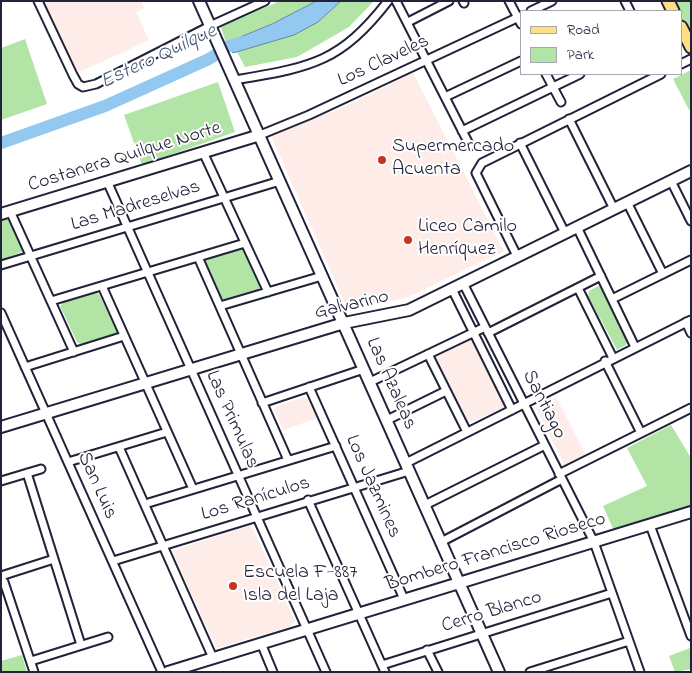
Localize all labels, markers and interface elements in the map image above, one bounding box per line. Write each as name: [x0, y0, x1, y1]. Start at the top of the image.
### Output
legend: [520, 10, 682, 75]
text: Road: [567, 19, 600, 41]
water label: Estero Quilque: [97, 20, 221, 96]
street label: Los Claveles: [335, 30, 433, 94]
text: Park: [567, 44, 594, 66]
street label: Costanera Quilque Norte: [26, 117, 224, 199]
place label: Supermercado Acuenta: [392, 136, 514, 183]
marker: Supermercado Acuenta: [376, 154, 388, 166]
street label: Las Madreselvas: [68, 176, 204, 238]
place label: Liceo Camilo Henríquez: [418, 216, 517, 263]
marker: Liceo Camilo Henríquez: [402, 234, 414, 246]
street label: Galvarino: [313, 286, 391, 326]
street label: Las Azaleas: [359, 334, 421, 434]
street label: Las Primulas: [199, 367, 263, 473]
street label: Santiago: [516, 367, 570, 443]
street label: Los Jazmines: [339, 432, 405, 542]
street label: San Luis: [71, 449, 121, 523]
street label: Los Ranículos: [199, 472, 313, 528]
street label: Bombero Francisco Rioseco: [383, 508, 609, 598]
place label: Escuela F-887 Isla del Laja: [243, 562, 357, 609]
marker: Escuela F-887 Isla del Laja: [227, 580, 239, 592]
street label: Cerro Blanco: [439, 586, 545, 640]

